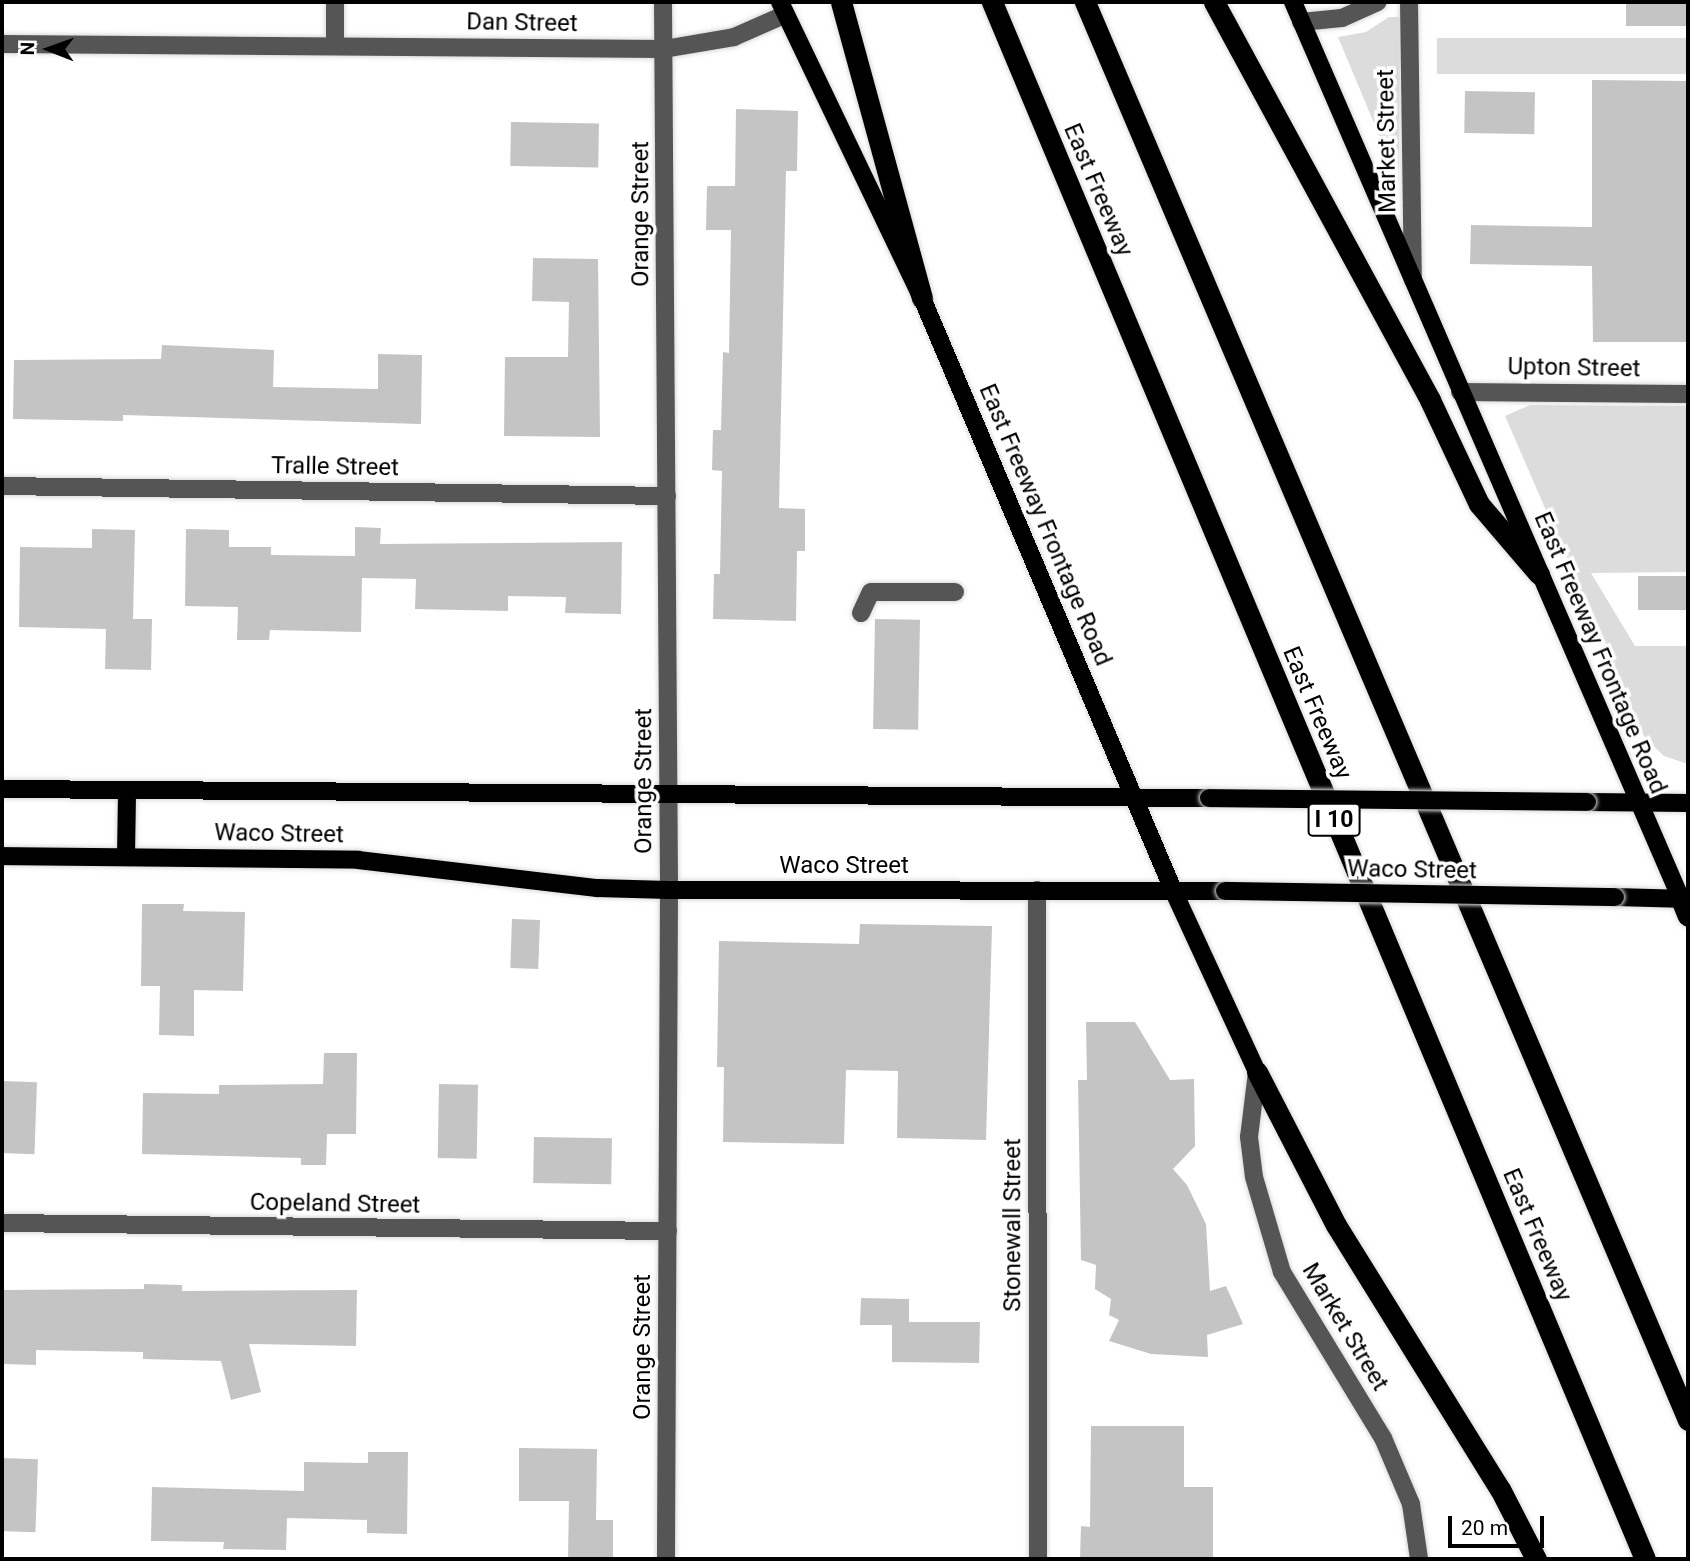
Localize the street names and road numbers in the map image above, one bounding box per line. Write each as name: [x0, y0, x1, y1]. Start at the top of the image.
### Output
street label: Dan Street: [466, 8, 578, 38]
street label: Market Street: [1371, 69, 1403, 213]
street label: East Freeway: [1057, 119, 1139, 261]
street label: Orange Street: [627, 141, 655, 287]
street label: Upton Street: [1507, 352, 1641, 384]
street label: East Freeway Frontage Road: [972, 380, 1118, 670]
street label: Tralle Street: [271, 451, 399, 483]
street label: East Freeway Frontage Road: [1527, 508, 1673, 798]
street label: East Freeway: [1276, 642, 1358, 784]
street label: Orange Street: [630, 708, 658, 854]
road number: I 10: [1306, 800, 1362, 840]
street label: Waco Street: [214, 818, 344, 850]
street label: Waco Street: [779, 852, 909, 880]
street label: Waco Street: [1347, 854, 1477, 886]
street label: Stonewall Street: [999, 1138, 1027, 1312]
street label: East Freeway: [1496, 1164, 1578, 1306]
street label: Copeland Street: [250, 1188, 420, 1220]
street label: Market Street: [1296, 1258, 1394, 1396]
street label: Orange Street: [629, 1274, 657, 1420]

